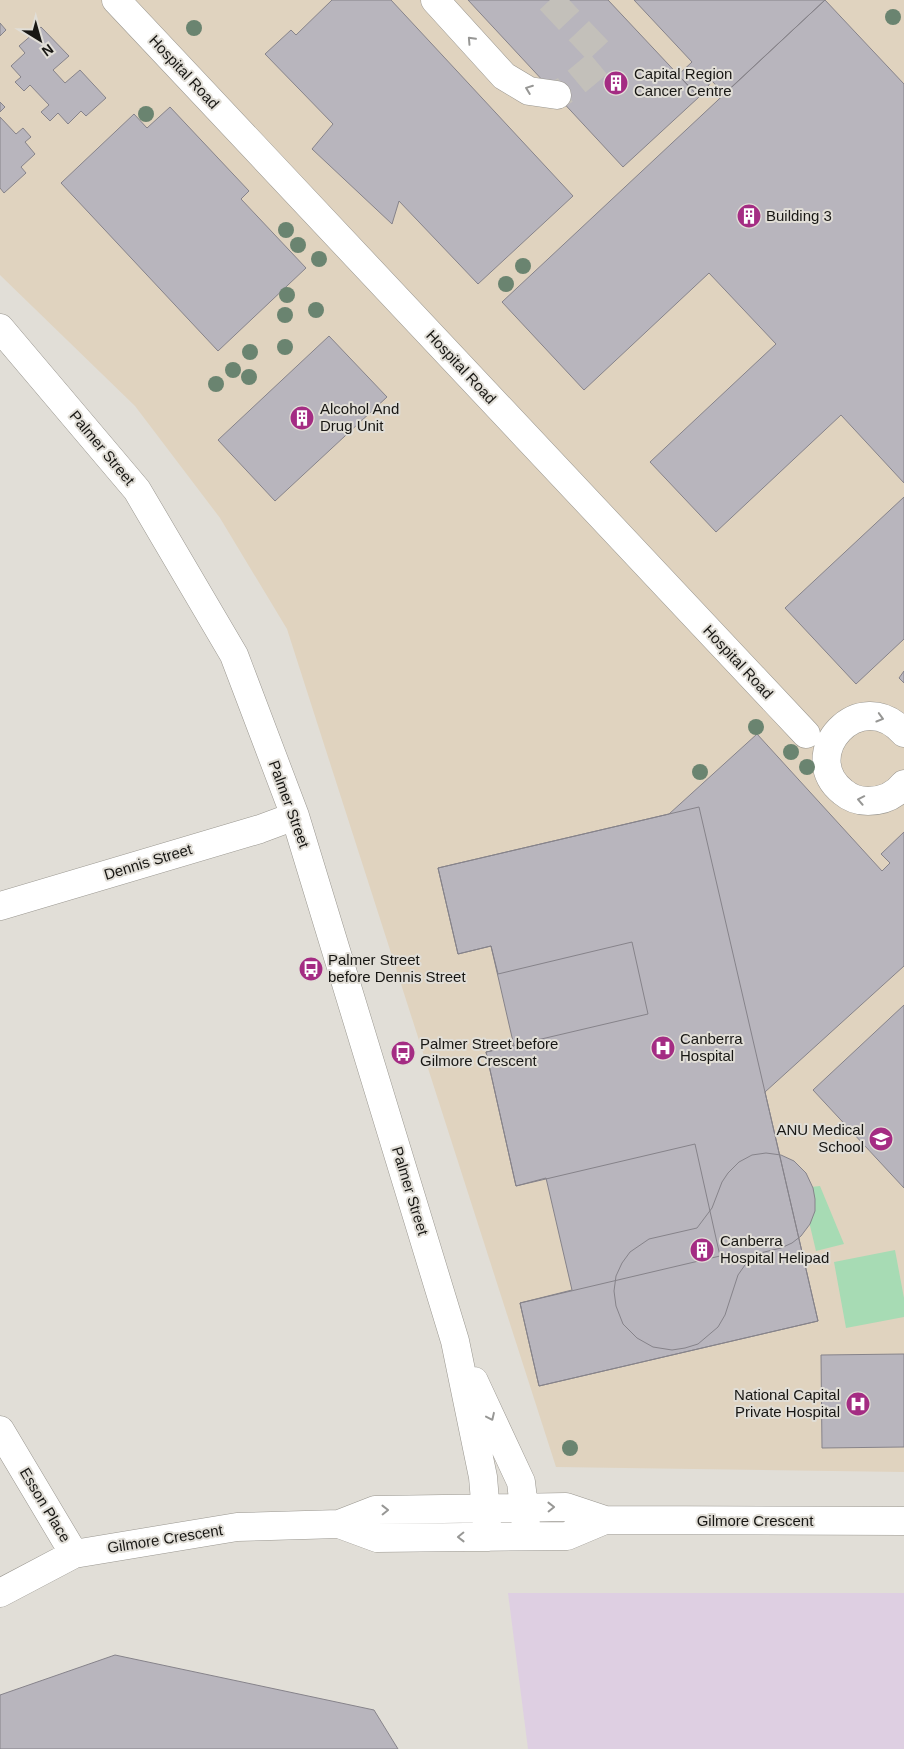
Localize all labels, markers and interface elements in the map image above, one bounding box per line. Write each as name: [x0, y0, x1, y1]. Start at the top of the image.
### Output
north arrow: [15, 15, 65, 65]
street label: Hospital Road: [146, 31, 223, 112]
one-way arrow: [468, 36, 477, 45]
text: N: [39, 41, 57, 60]
place label: Capital Region Cancer Centre: [634, 65, 732, 99]
building icon: Capital Region Cancer Centre: [603, 70, 629, 96]
one-way arrow: [525, 85, 534, 95]
building icon: Building 3: [736, 203, 762, 229]
place label: Building 3: [766, 207, 832, 224]
street label: Hospital Road: [423, 326, 500, 407]
place label: Alcohol And Drug Unit: [320, 400, 399, 434]
building icon: Alcohol And Drug Unit: [289, 405, 315, 431]
street label: Palmer Street: [66, 407, 139, 489]
street label: Hospital Road: [700, 621, 777, 702]
one-way arrow: [876, 712, 885, 723]
street label: Palmer Street: [266, 758, 313, 851]
one-way arrow: [857, 795, 866, 805]
street label: Dennis Street: [102, 840, 195, 883]
place label: Palmer Street before Dennis Street: [328, 951, 466, 985]
bus stop icon: Palmer Street before Dennis Street: [298, 956, 324, 982]
place label: Canberra Hospital: [680, 1030, 743, 1064]
place label: Palmer Street before Gilmore Crescent: [420, 1035, 558, 1069]
hospital icon: Canberra Hospital: [650, 1035, 676, 1061]
bus stop icon: Palmer Street before Gilmore Crescent: [390, 1040, 416, 1066]
place label: ANU Medical School: [776, 1121, 864, 1155]
school or university icon: ANU Medical School: [868, 1126, 894, 1152]
street label: Palmer Street: [389, 1145, 432, 1238]
place label: Canberra Hospital Helipad: [720, 1232, 829, 1266]
building icon: Canberra Hospital Helipad: [689, 1237, 715, 1263]
place label: National Capital Private Hospital: [734, 1386, 840, 1420]
hospital icon: National Capital Private Hospital: [845, 1391, 871, 1417]
one-way arrow: [484, 1412, 495, 1421]
street label: Esson Place: [17, 1465, 74, 1545]
one-way arrow: [548, 1502, 555, 1512]
one-way arrow: [382, 1505, 390, 1515]
street label: Gilmore Crescent: [697, 1512, 814, 1529]
street label: Gilmore Crescent: [106, 1521, 225, 1556]
one-way arrow: [456, 1532, 464, 1542]

